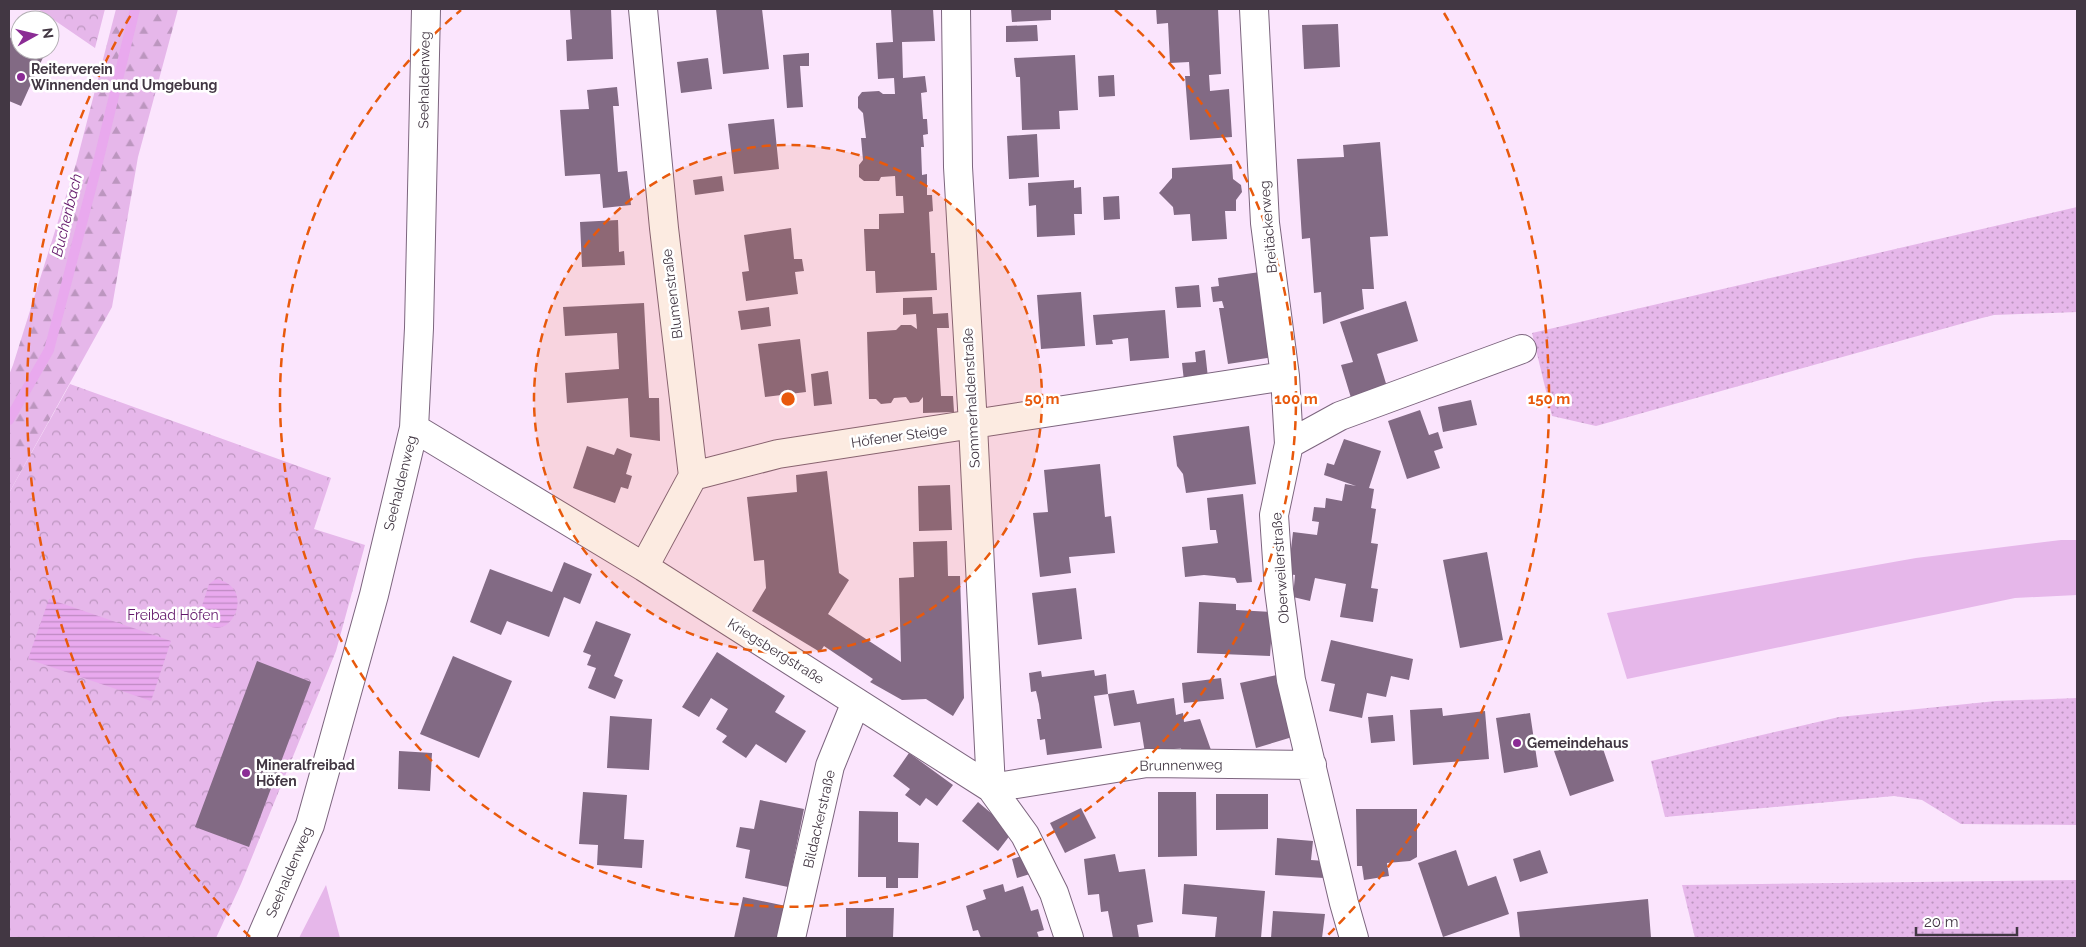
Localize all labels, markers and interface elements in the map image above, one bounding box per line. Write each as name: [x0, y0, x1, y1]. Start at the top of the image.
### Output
north arrow: [10, 10, 60, 60]
text: N: [39, 27, 57, 40]
street label: Seehaldenweg: [415, 31, 433, 129]
place label: Reiterverein Winnenden und Umgebung: [31, 61, 217, 93]
marker: Reiterverein Winnenden und Umgebung: [15, 71, 27, 83]
water label: Buchenbach: [48, 172, 86, 258]
street label: Breitäckerweg: [1256, 180, 1280, 274]
street label: Blumenstraße: [659, 248, 685, 340]
street label: Sommerhaldenstraße: [959, 328, 983, 468]
centre of rings: [779, 390, 797, 408]
text: 50 m: [1024, 390, 1060, 408]
text: 100 m: [1274, 390, 1318, 408]
text: 150 m: [1528, 390, 1570, 408]
street label: Höfener Steige: [850, 421, 948, 451]
street label: Seehaldenweg: [380, 434, 420, 532]
street label: Oberweilerstraße: [1268, 512, 1292, 624]
park label: Freibad Höfen: [127, 607, 219, 623]
street label: Kriegsbergstraße: [725, 615, 827, 687]
place label: Gemeindehaus: [1527, 735, 1629, 751]
marker: Gemeindehaus: [1511, 737, 1523, 749]
street label: Brunnenweg: [1139, 756, 1223, 774]
place label: Mineralfreibad Höfen: [256, 757, 355, 789]
marker: Mineralfreibad Höfen: [240, 767, 252, 779]
street label: Bildackerstraße: [800, 768, 838, 870]
street label: Seehaldenweg: [263, 824, 315, 920]
scale bar: [1916, 904, 2017, 936]
text: 20 m: [1924, 913, 1959, 931]

